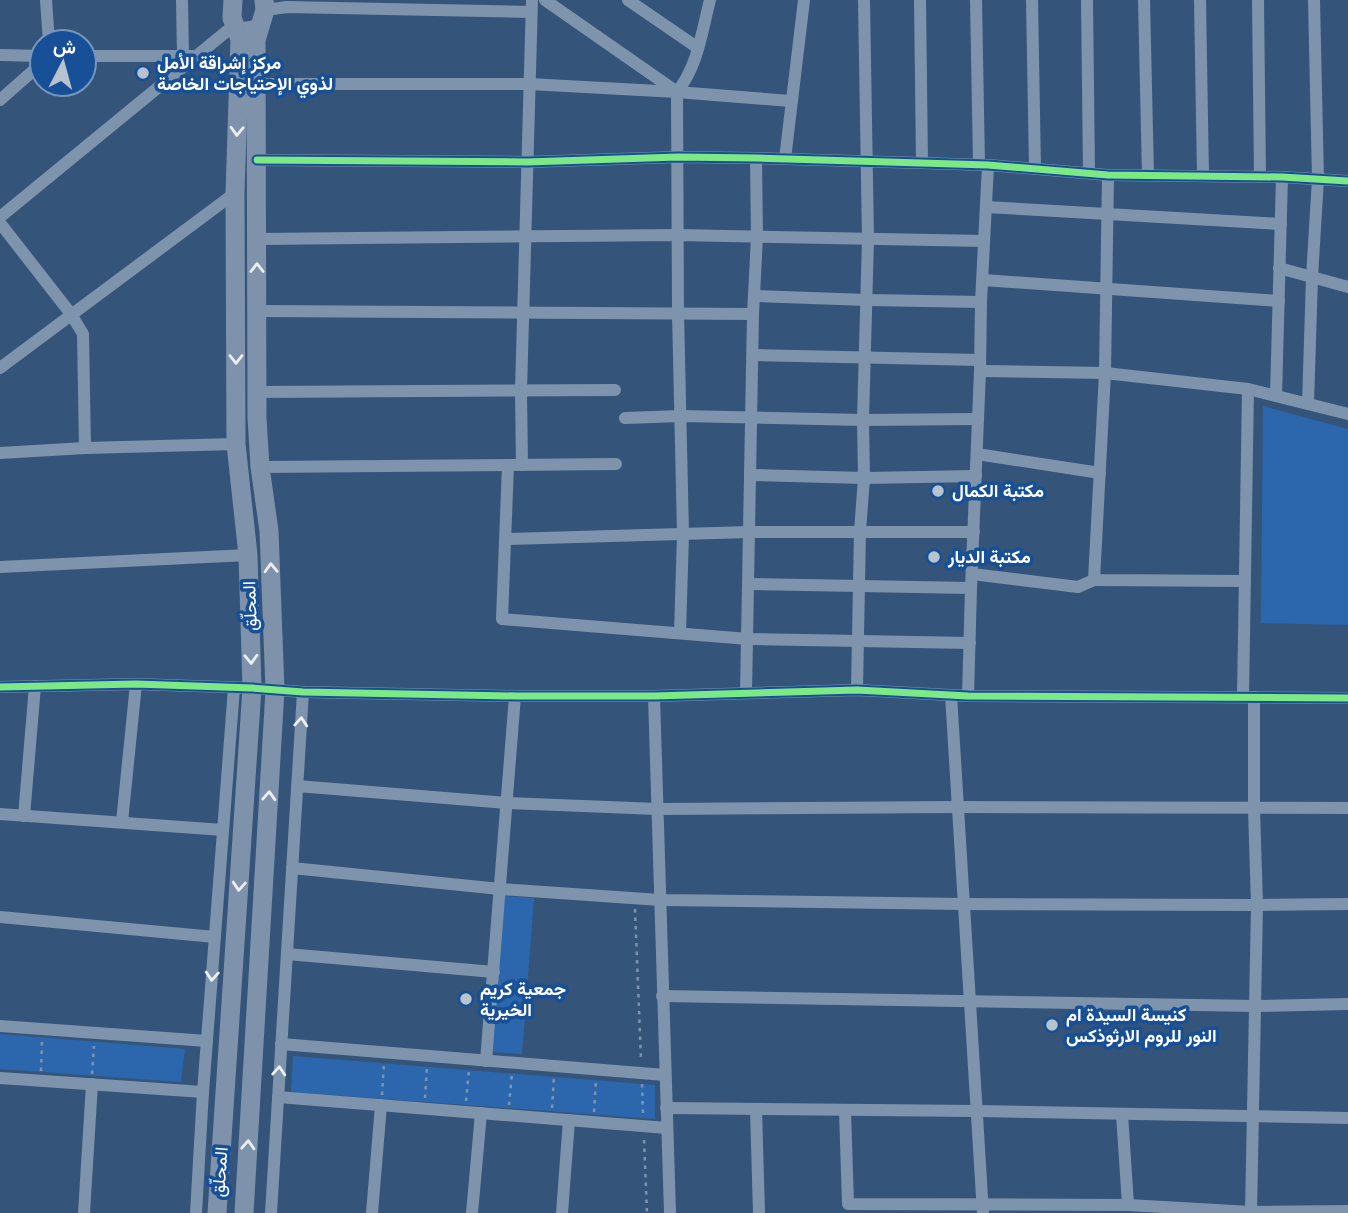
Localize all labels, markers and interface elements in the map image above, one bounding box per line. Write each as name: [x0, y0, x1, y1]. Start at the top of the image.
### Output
north arrow: [28, 28, 98, 98]
text: ش: [52, 33, 78, 59]
place label: مركز إشراقة الأمل لذوي الإحتياجات الخاصة: [157, 51, 333, 99]
marker: مركز إشراقة الأمل لذوي الإحتياجات الخاصة: [135, 65, 151, 81]
one-way arrow: [229, 126, 245, 137]
one-way arrow: [249, 262, 265, 273]
one-way arrow: [228, 354, 244, 364]
place label: مكتبة الكمال: [952, 479, 1044, 502]
marker: مكتبة الكمال: [930, 483, 946, 499]
place label: مكتبة الديار: [947, 545, 1031, 568]
marker: مكتبة الديار: [926, 549, 942, 565]
one-way arrow: [263, 563, 278, 574]
street label: المحلّق: [237, 581, 262, 631]
one-way arrow: [244, 654, 259, 665]
one-way arrow: [294, 716, 309, 727]
one-way arrow: [261, 790, 276, 801]
one-way arrow: [232, 881, 247, 892]
one-way arrow: [205, 970, 220, 981]
place label: جمعية كريم الخيرية: [480, 977, 566, 1021]
marker: جمعية كريم الخيرية: [458, 991, 474, 1007]
place label: كنيسة السيدة ام النور للروم الارثوذكس: [1066, 1003, 1217, 1048]
marker: كنيسة السيدة ام النور للروم الارثوذكس: [1044, 1017, 1060, 1033]
one-way arrow: [272, 1066, 287, 1077]
one-way arrow: [240, 1139, 255, 1150]
street label: المحلّق: [206, 1146, 233, 1198]

